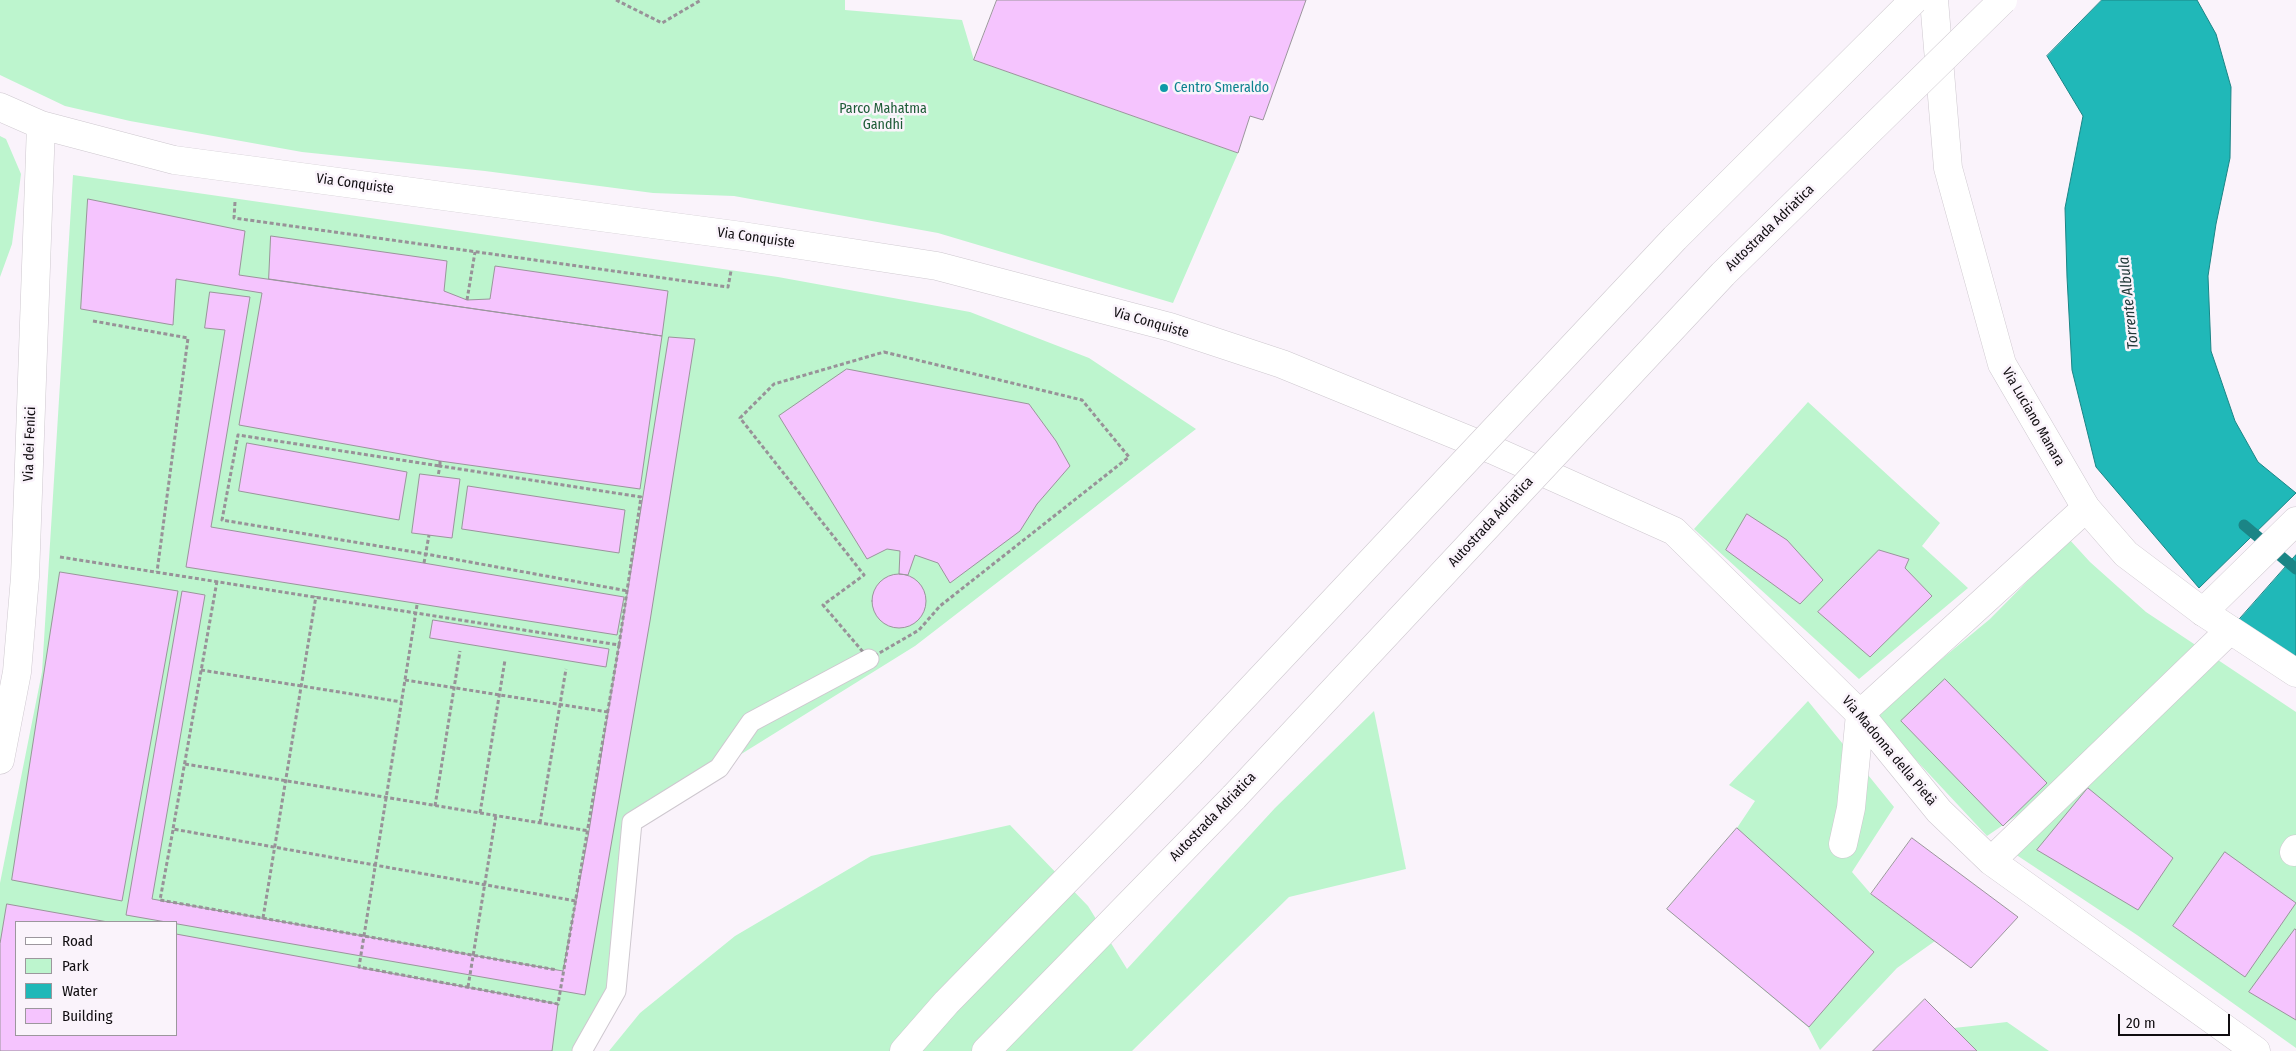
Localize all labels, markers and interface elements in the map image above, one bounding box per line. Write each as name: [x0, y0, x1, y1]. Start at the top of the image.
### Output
place label: Centro Smeraldo: [1174, 80, 1269, 96]
marker: Centro Smeraldo: [1158, 82, 1170, 94]
park label: Parco Mahatma Gandhi: [839, 101, 927, 134]
street label: Via Conquiste: [315, 170, 395, 198]
street label: Autostrada Adriatica: [1722, 181, 1818, 275]
street label: Via Conquiste: [716, 224, 796, 252]
water label: Torrente Albula: [2115, 256, 2143, 350]
street label: Via Conquiste: [1111, 304, 1191, 342]
street label: Via Luciano Manara: [1998, 365, 2068, 469]
street label: Via dei Fenici: [20, 406, 40, 482]
street label: Autostrada Adriatica: [1445, 474, 1537, 570]
street label: Via Madonna della Pietà: [1838, 693, 1940, 809]
street label: Autostrada Adriatica: [1166, 769, 1260, 865]
legend: [15, 921, 178, 1036]
text: Road: [62, 932, 93, 950]
text: Park: [62, 957, 89, 975]
text: Water: [62, 982, 97, 1000]
scale bar: [2121, 1004, 2234, 1036]
text: Building: [62, 1007, 113, 1025]
text: 20 m: [2126, 1014, 2156, 1032]

